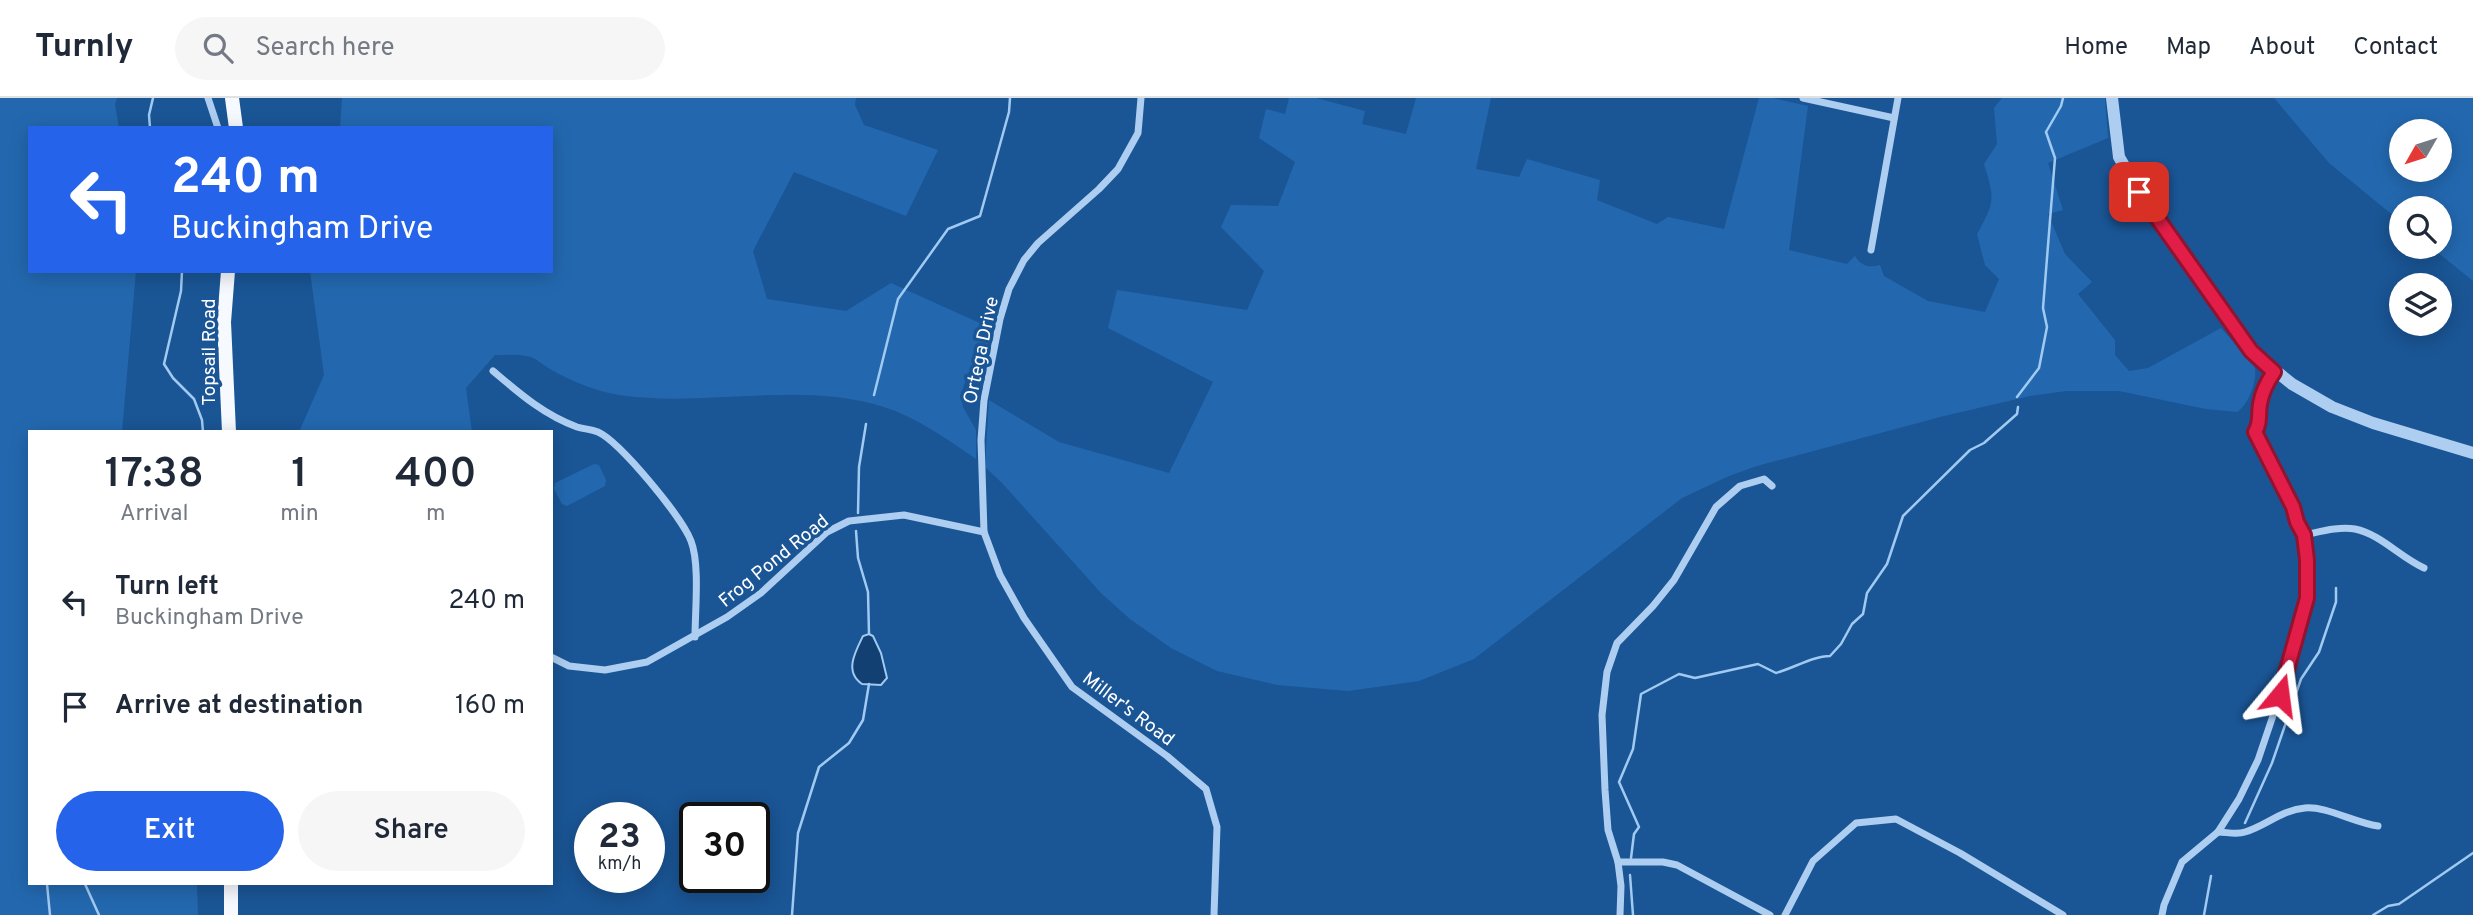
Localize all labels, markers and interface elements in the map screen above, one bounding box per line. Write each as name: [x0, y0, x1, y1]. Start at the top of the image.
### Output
search box: [175, 17, 665, 80]
text: Turnly: [35, 27, 133, 69]
icon: search: [199, 29, 237, 67]
text: Search here: [255, 32, 394, 65]
text: Home: [2064, 33, 2128, 63]
text: Map: [2166, 33, 2211, 63]
text: About: [2249, 33, 2315, 63]
text: Contact: [2353, 33, 2438, 63]
north arrow: [2389, 119, 2452, 182]
map controls: [2389, 119, 2452, 336]
text: 240 m: [171, 149, 320, 211]
icon: left: [56, 154, 147, 245]
pin: [2109, 162, 2169, 222]
icon: arrive: [2120, 173, 2158, 211]
button: search: [2389, 196, 2452, 259]
text: Buckingham Drive: [171, 210, 433, 250]
button: layers: [2389, 273, 2452, 336]
street label: Ortega Drive: [959, 294, 1005, 406]
street label: Topsail Road: [198, 298, 222, 406]
text: 17:38: [104, 449, 204, 502]
text: 1: [291, 449, 308, 502]
text: 400: [395, 449, 477, 502]
text: Arrival: [120, 500, 188, 529]
text: min: [280, 500, 319, 529]
text: m: [426, 500, 446, 529]
street label: Frog Pond Road: [714, 510, 834, 613]
text: Turn left: [115, 571, 219, 604]
icon: left: [56, 583, 94, 621]
text: 240 m: [448, 585, 525, 618]
text: Buckingham Drive: [115, 604, 304, 633]
position arrow: [2243, 658, 2317, 732]
street label: Miller's Road: [1077, 667, 1179, 752]
icon: arrive: [56, 688, 94, 726]
text: Arrive at destination: [115, 690, 363, 723]
text: 160 m: [455, 690, 525, 723]
button: Exit: [56, 791, 284, 871]
button: Share: [298, 791, 525, 871]
speed limit sign: 30: [679, 802, 770, 893]
text: 23: [598, 816, 641, 860]
text: km/h: [598, 853, 641, 876]

